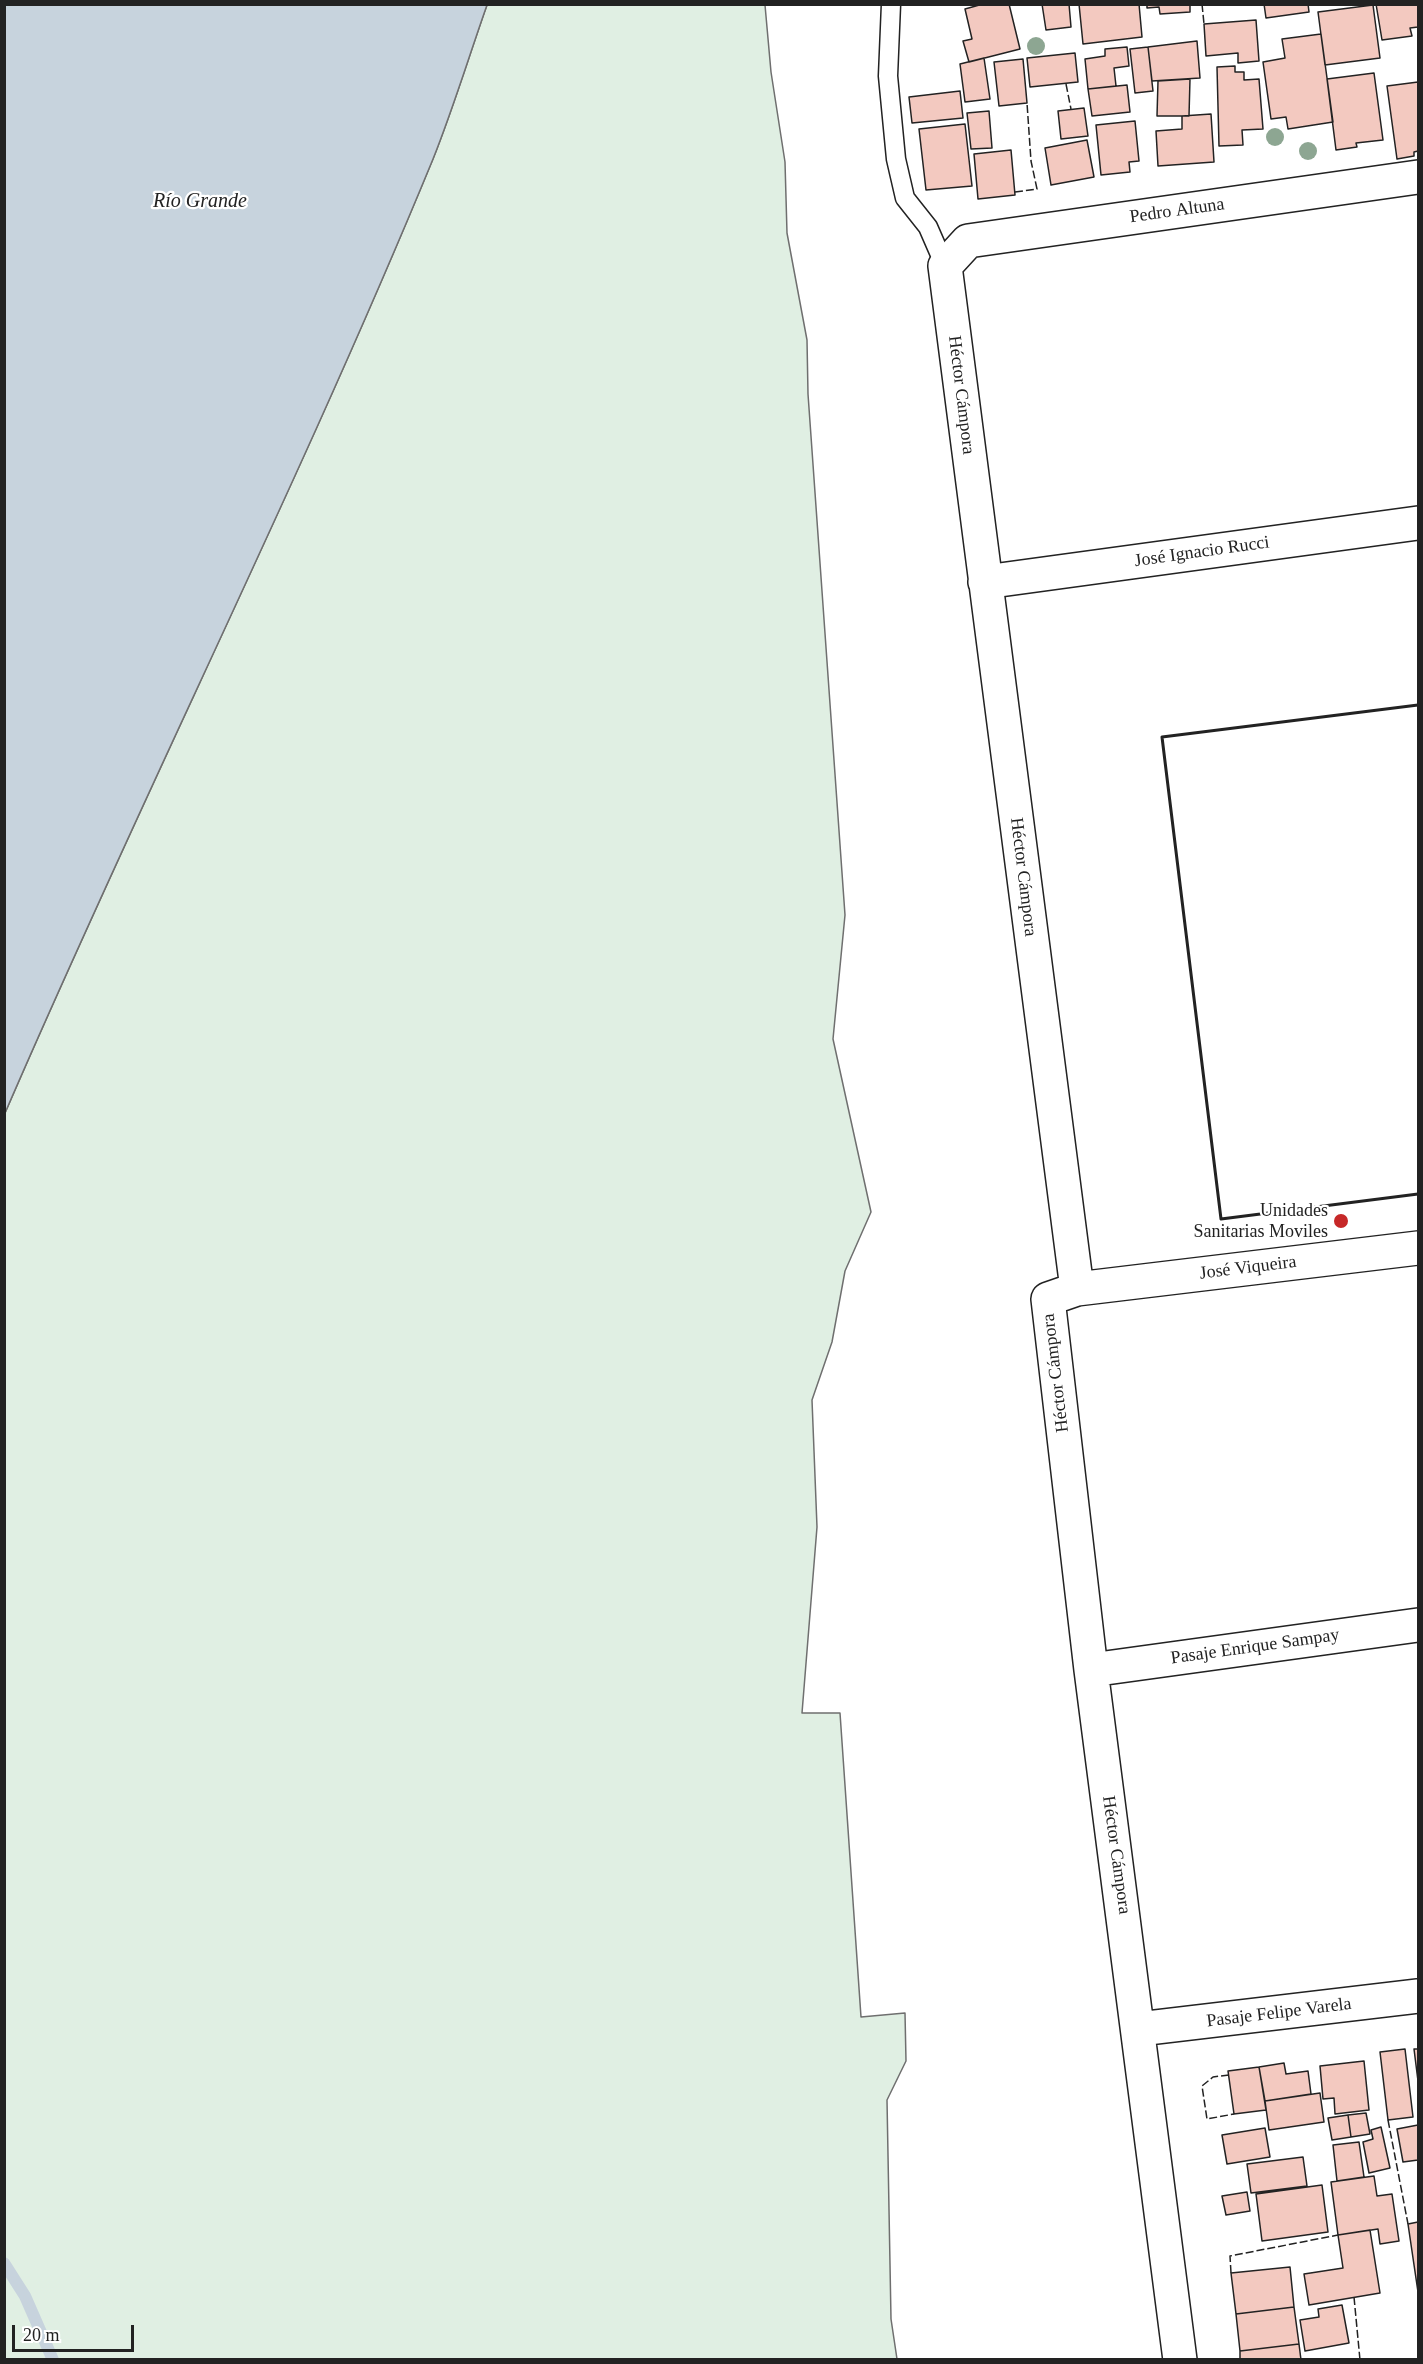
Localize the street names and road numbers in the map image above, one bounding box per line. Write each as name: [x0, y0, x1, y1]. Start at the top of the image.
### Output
street label: Pedro Altuna: [1128, 194, 1226, 228]
street label: Héctor Cámpora: [943, 334, 979, 456]
street label: José Ignacio Rucci: [1133, 532, 1271, 572]
street label: Héctor Cámpora: [1005, 816, 1041, 938]
street label: José Viqueira: [1198, 1251, 1298, 1285]
street label: Héctor Cámpora: [1038, 1312, 1074, 1434]
street label: Pasaje Enrique Sampay: [1169, 1624, 1341, 1670]
street label: Héctor Cámpora: [1097, 1794, 1135, 1916]
street label: Pasaje Felipe Varela: [1205, 1993, 1353, 2033]

